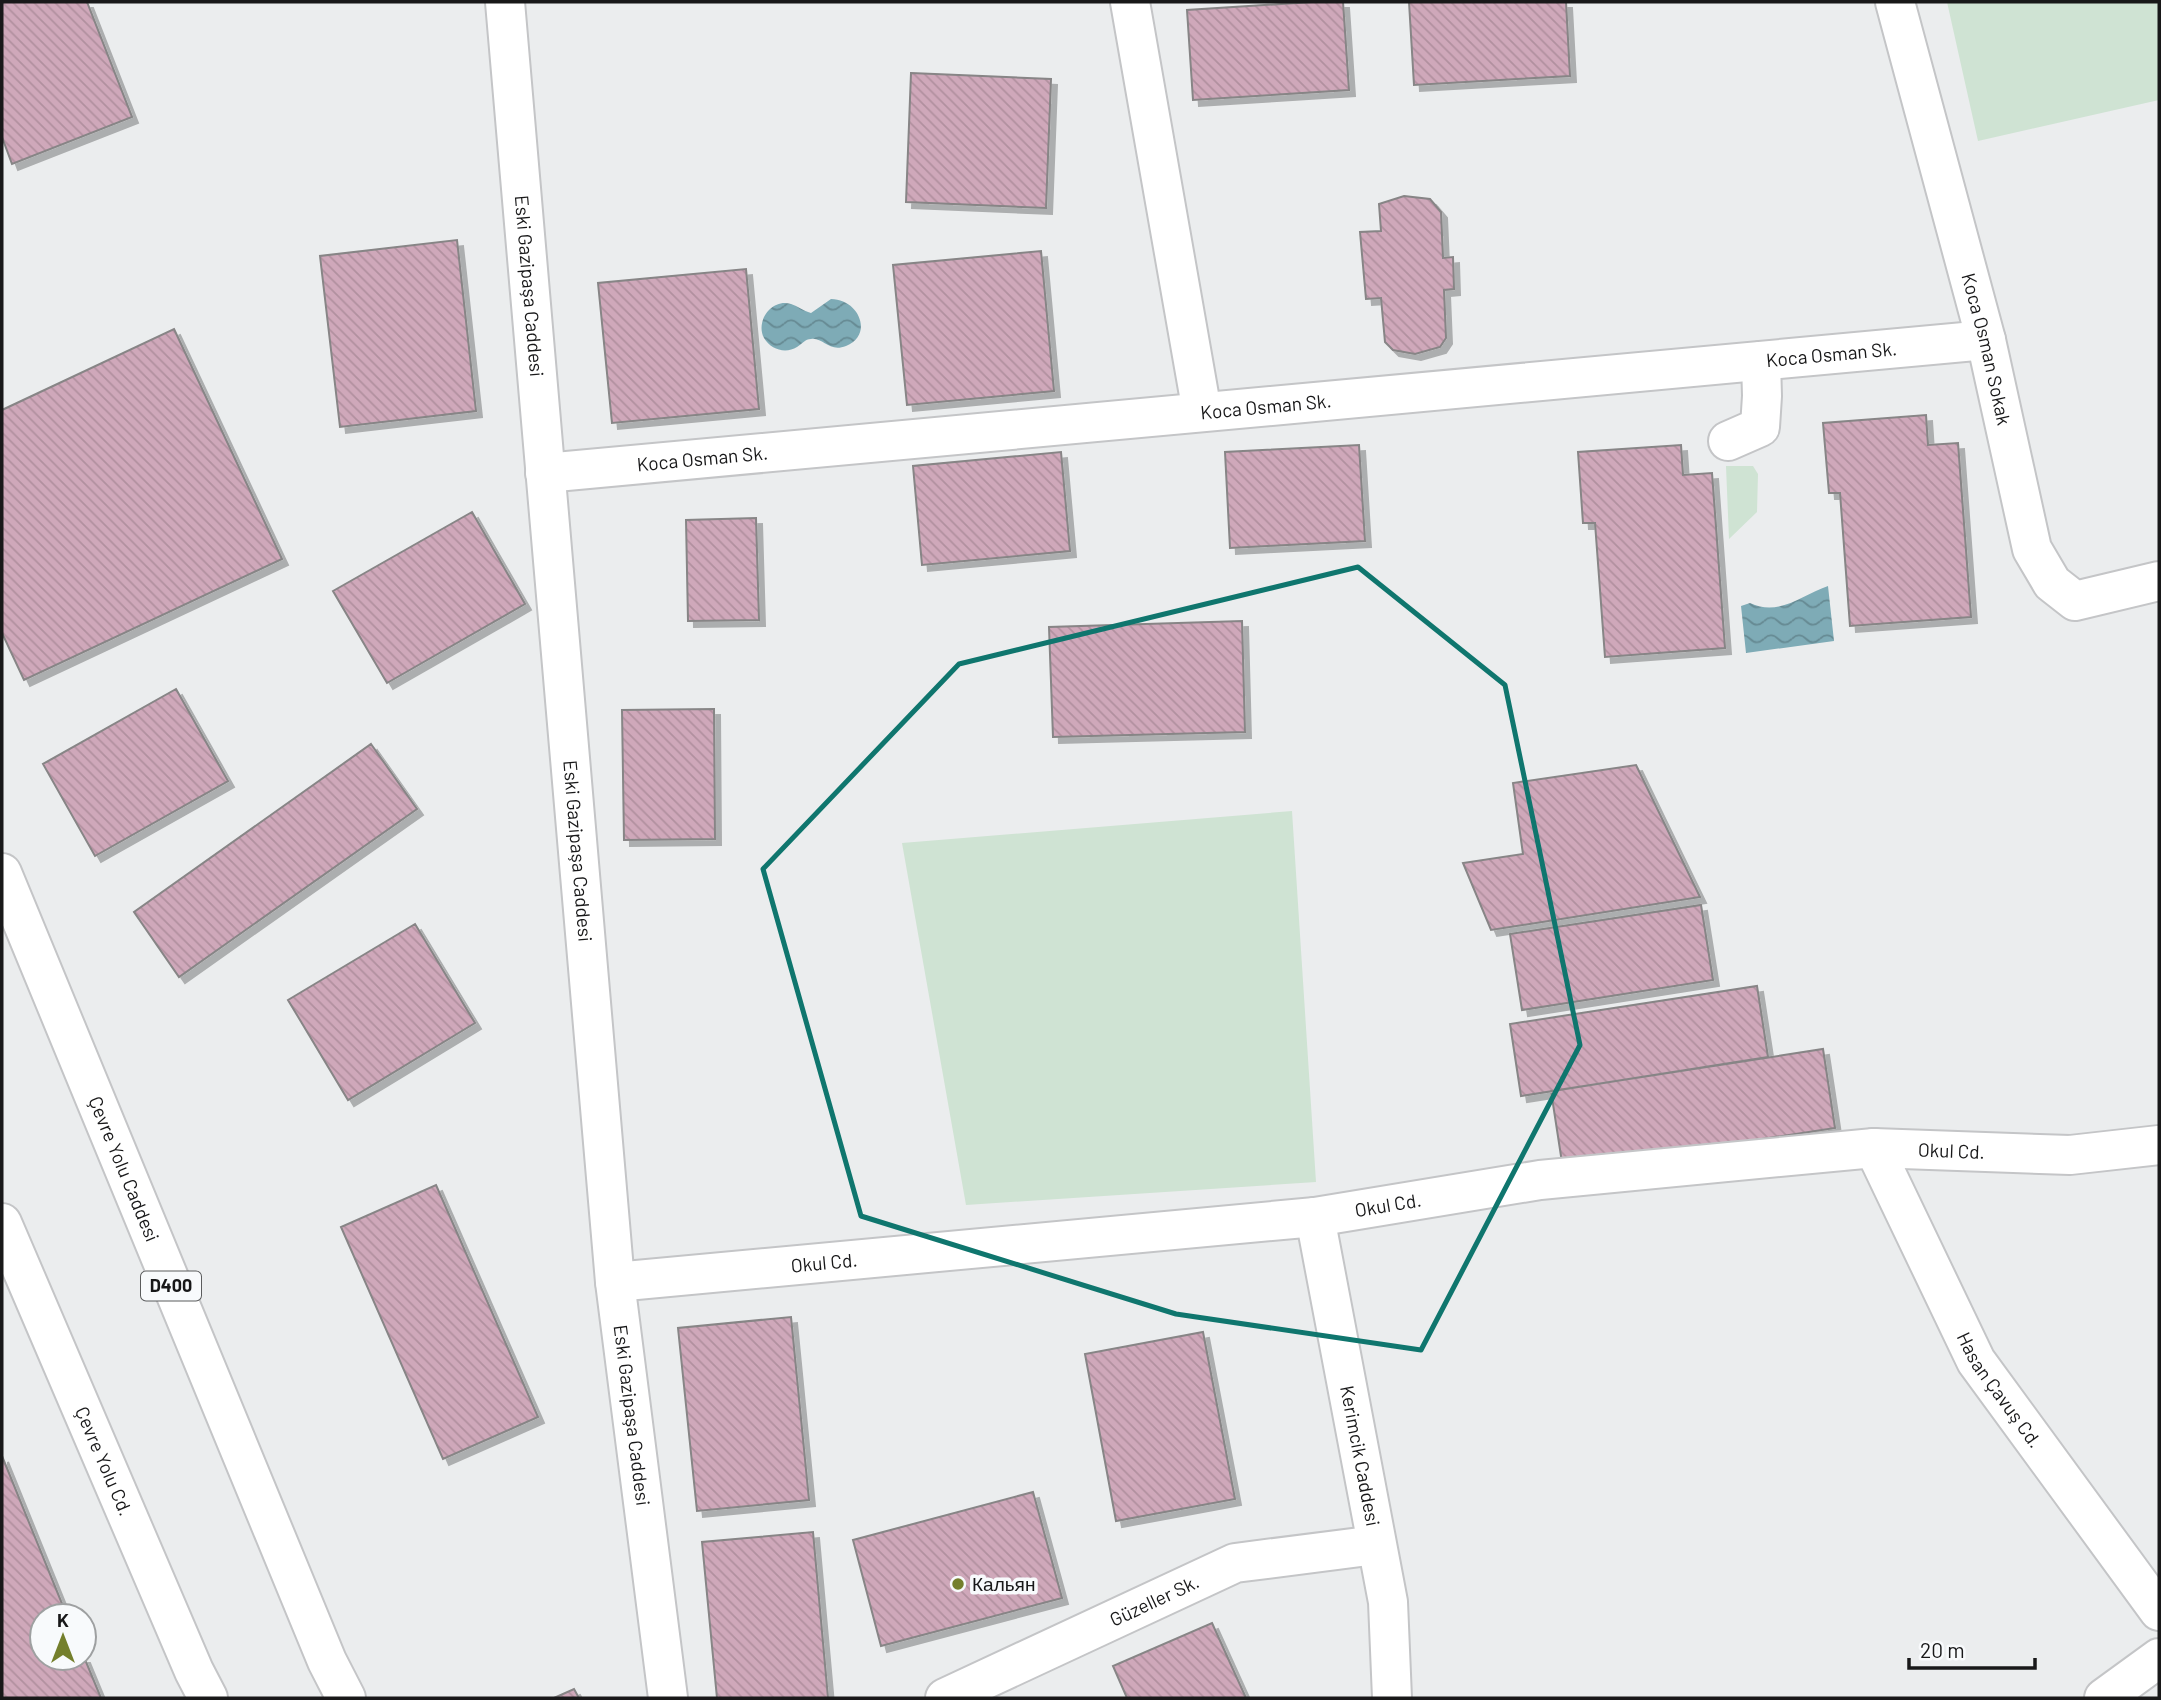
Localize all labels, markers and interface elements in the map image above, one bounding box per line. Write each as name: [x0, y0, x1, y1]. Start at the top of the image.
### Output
street label: Eski Gazipaşa Caddesi: [511, 194, 549, 378]
street label: Koca Osman Sokak: [1957, 270, 2016, 427]
street label: Koca Osman Sk.: [1765, 336, 1898, 371]
street label: Koca Osman Sk.: [1199, 388, 1332, 423]
street label: Koca Osman Sk.: [636, 440, 769, 475]
street label: Eski Gazipaşa Caddesi: [559, 759, 598, 943]
street label: Çevre Yolu Caddesi: [84, 1092, 165, 1245]
street label: Okul Cd.: [1918, 1138, 1985, 1163]
street label: Okul Cd.: [1353, 1188, 1423, 1221]
street label: Okul Cd.: [790, 1248, 858, 1277]
road number: D400: [141, 1272, 201, 1301]
street label: Eski Gazipaşa Caddesi: [610, 1323, 655, 1507]
street label: Hasan Çavuş Cd.: [1953, 1328, 2047, 1452]
street label: Kerimcik Caddesi: [1336, 1383, 1385, 1528]
street label: Çevre Yolu Cd.: [71, 1403, 138, 1519]
street label: Güzeller Sk.: [1106, 1569, 1203, 1631]
place label: Кальян: [972, 1572, 1035, 1595]
marker: Кальян: [950, 1576, 966, 1592]
north arrow: [28, 1602, 98, 1672]
text: K: [57, 1608, 69, 1631]
scale bar: [1909, 1626, 2035, 1670]
text: 20 m: [1920, 1637, 1965, 1662]

